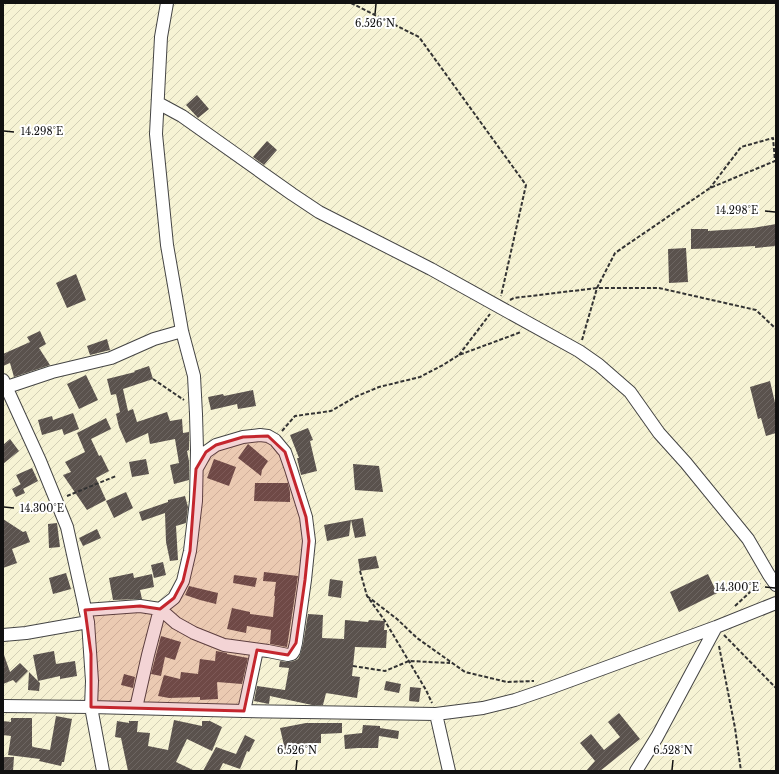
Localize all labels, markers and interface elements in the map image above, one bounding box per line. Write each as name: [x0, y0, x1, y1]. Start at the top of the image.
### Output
text: 6.526°N: [355, 17, 395, 30]
text: 14.298°E: [21, 125, 63, 138]
text: 14.298°E: [716, 204, 758, 217]
text: 14.300°E: [20, 502, 64, 515]
text: 14.300°E: [715, 581, 759, 594]
text: 6.526°N: [277, 744, 317, 757]
text: 6.528°N: [653, 744, 693, 757]

